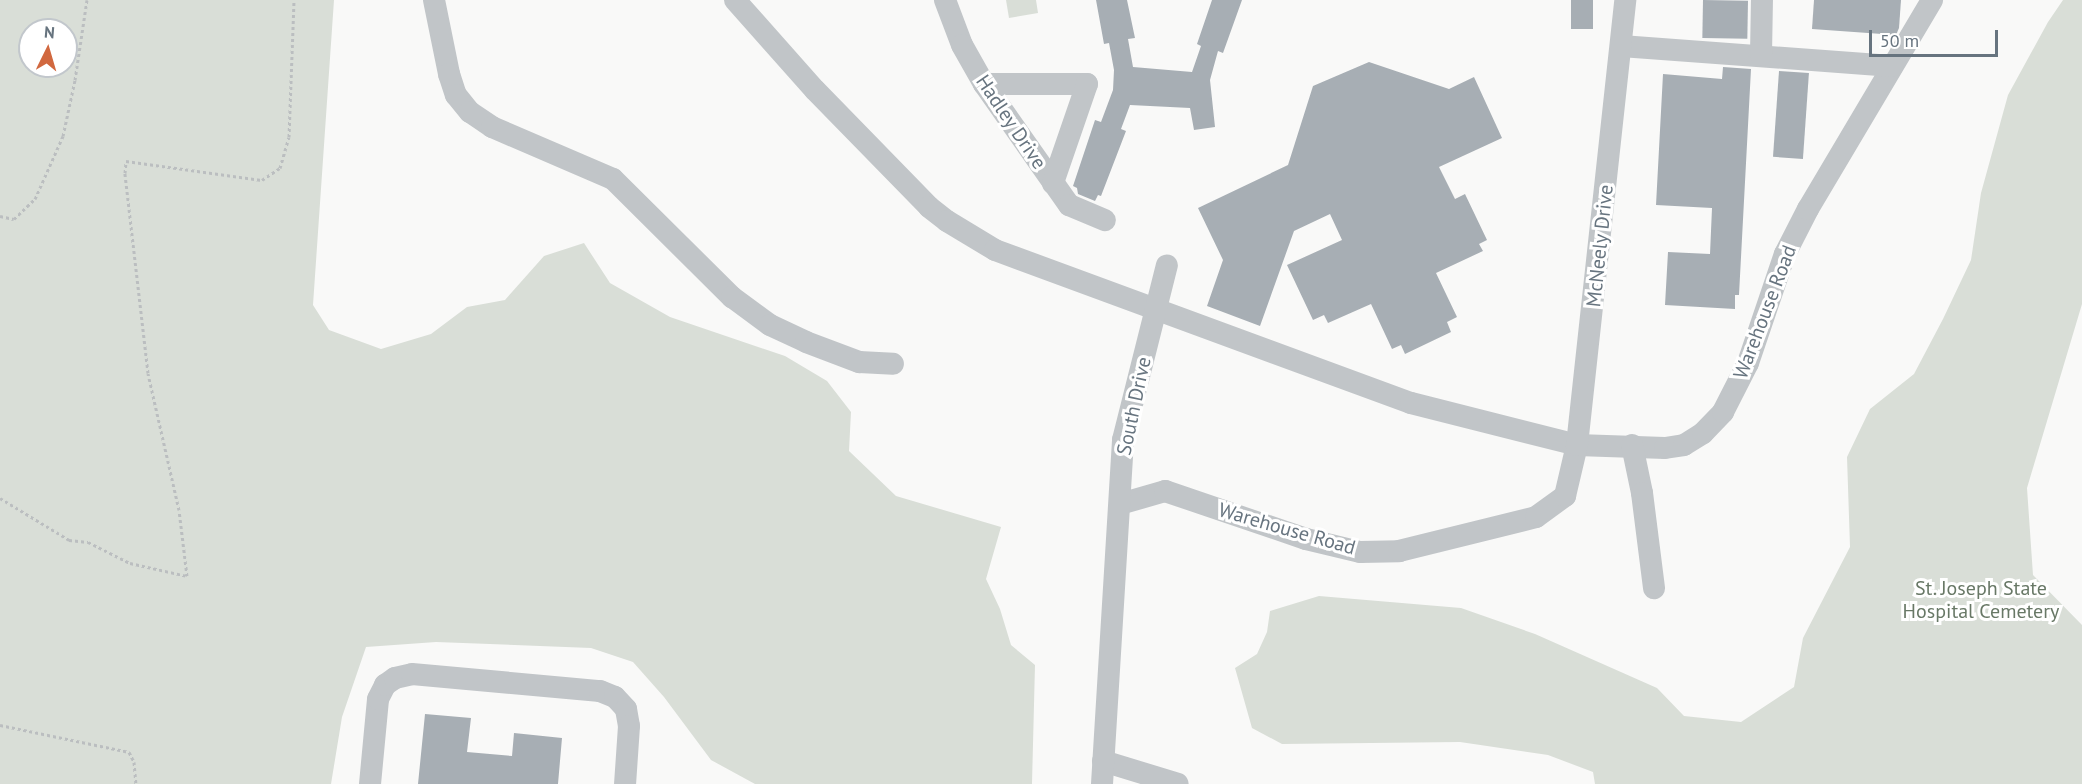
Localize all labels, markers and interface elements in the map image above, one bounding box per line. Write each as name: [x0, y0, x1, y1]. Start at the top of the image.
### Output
north arrow: [18, 18, 78, 78]
scale bar: [1872, 18, 2001, 56]
text: N: [43, 22, 55, 42]
text: 50 m: [1880, 29, 1919, 52]
street label: Hadley Drive: [971, 70, 1051, 174]
street label: McNeely Drive: [1582, 183, 1618, 309]
street label: Warehouse Road: [1728, 242, 1802, 382]
street label: South Drive: [1112, 355, 1156, 457]
street label: Warehouse Road: [1216, 498, 1358, 560]
park label: St. Joseph State Hospital Cemetery: [1903, 576, 2059, 623]

